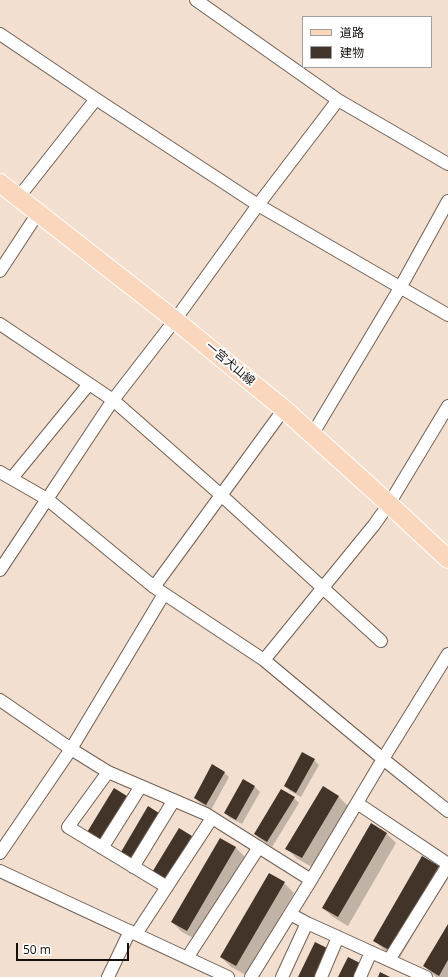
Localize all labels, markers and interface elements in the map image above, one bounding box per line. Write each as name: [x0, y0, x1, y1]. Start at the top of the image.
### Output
legend: [302, 16, 432, 68]
text: 道路: [340, 24, 364, 41]
text: 建物: [340, 44, 364, 61]
street label: 一宮犬山線: [202, 339, 258, 389]
scale bar: [18, 935, 131, 961]
text: 50 m: [23, 941, 51, 958]

